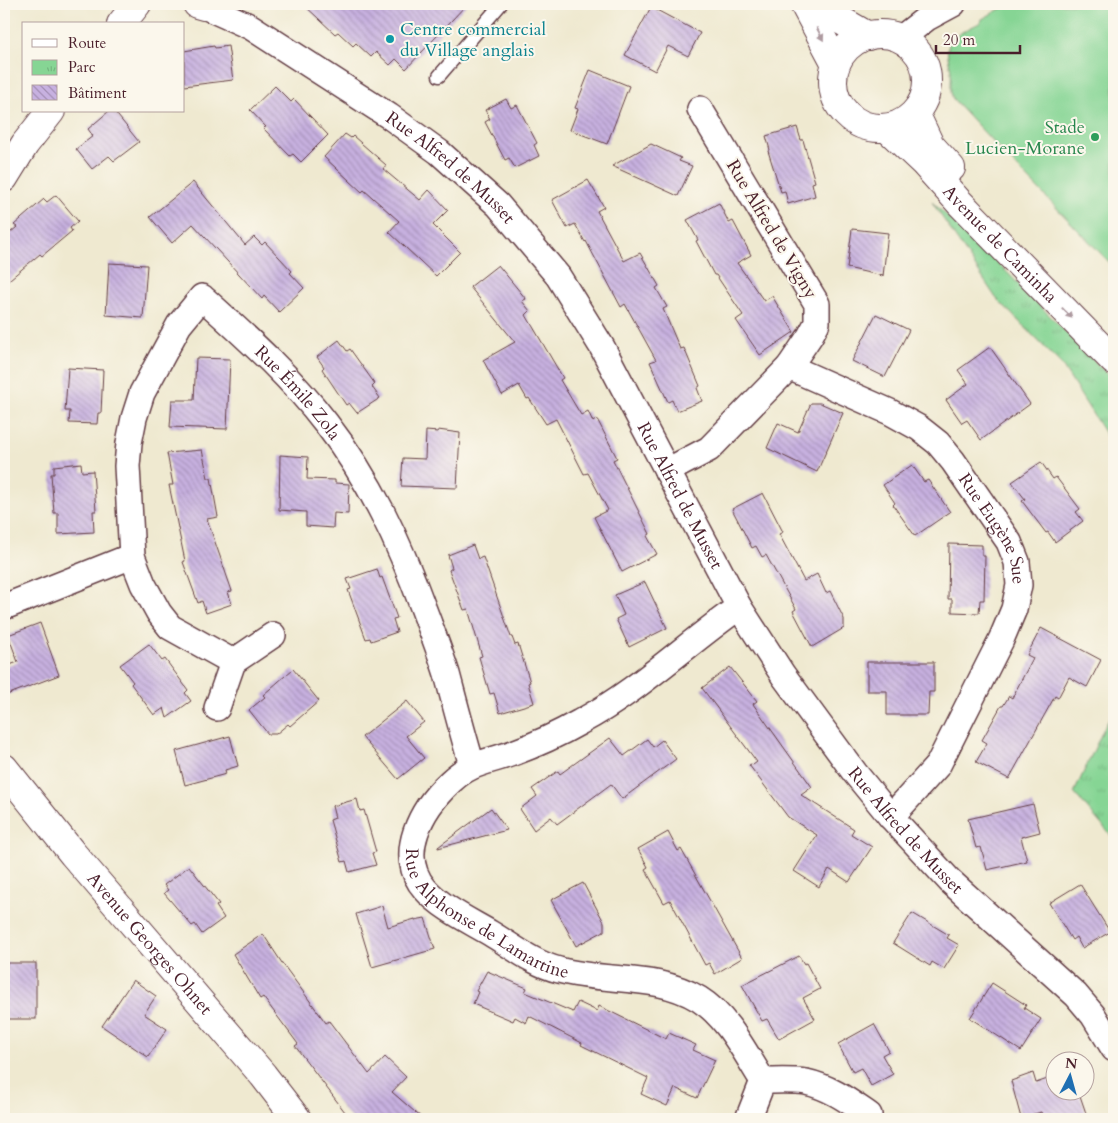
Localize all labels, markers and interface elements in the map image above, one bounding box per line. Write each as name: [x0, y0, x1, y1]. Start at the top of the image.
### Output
place label: Centre commercial du Village anglais: [400, 17, 547, 63]
legend: [22, 22, 185, 112]
scale bar: [936, 22, 1019, 54]
one-way arrow: [816, 26, 824, 41]
text: 20 m: [943, 30, 975, 50]
text: Route: [68, 33, 106, 53]
marker: Centre commercial du Village anglais: [384, 33, 396, 45]
text: Parc: [68, 57, 96, 77]
text: Bâtiment: [68, 83, 127, 103]
street label: Rue Alfred de Musset: [380, 106, 521, 230]
place label: Stade Lucien-Morane: [965, 115, 1085, 161]
marker: Stade Lucien-Morane: [1089, 131, 1101, 143]
street label: Rue Alfred de Vigny: [720, 155, 823, 304]
street label: Avenue de Caminha: [937, 180, 1063, 309]
one-way arrow: [1061, 307, 1073, 319]
street label: Rue Émile Zola: [249, 340, 347, 446]
street label: Rue Alfred de Musset: [631, 418, 729, 574]
street label: Rue Eugène Sue: [952, 468, 1031, 585]
street label: Rue Alfred de Musset: [842, 761, 969, 900]
street label: Rue Alphonse de Lamartine: [399, 848, 571, 985]
street label: Avenue Georges Ohnet: [81, 867, 218, 1021]
north arrow: [1046, 1050, 1096, 1100]
text: N: [1064, 1053, 1078, 1074]

